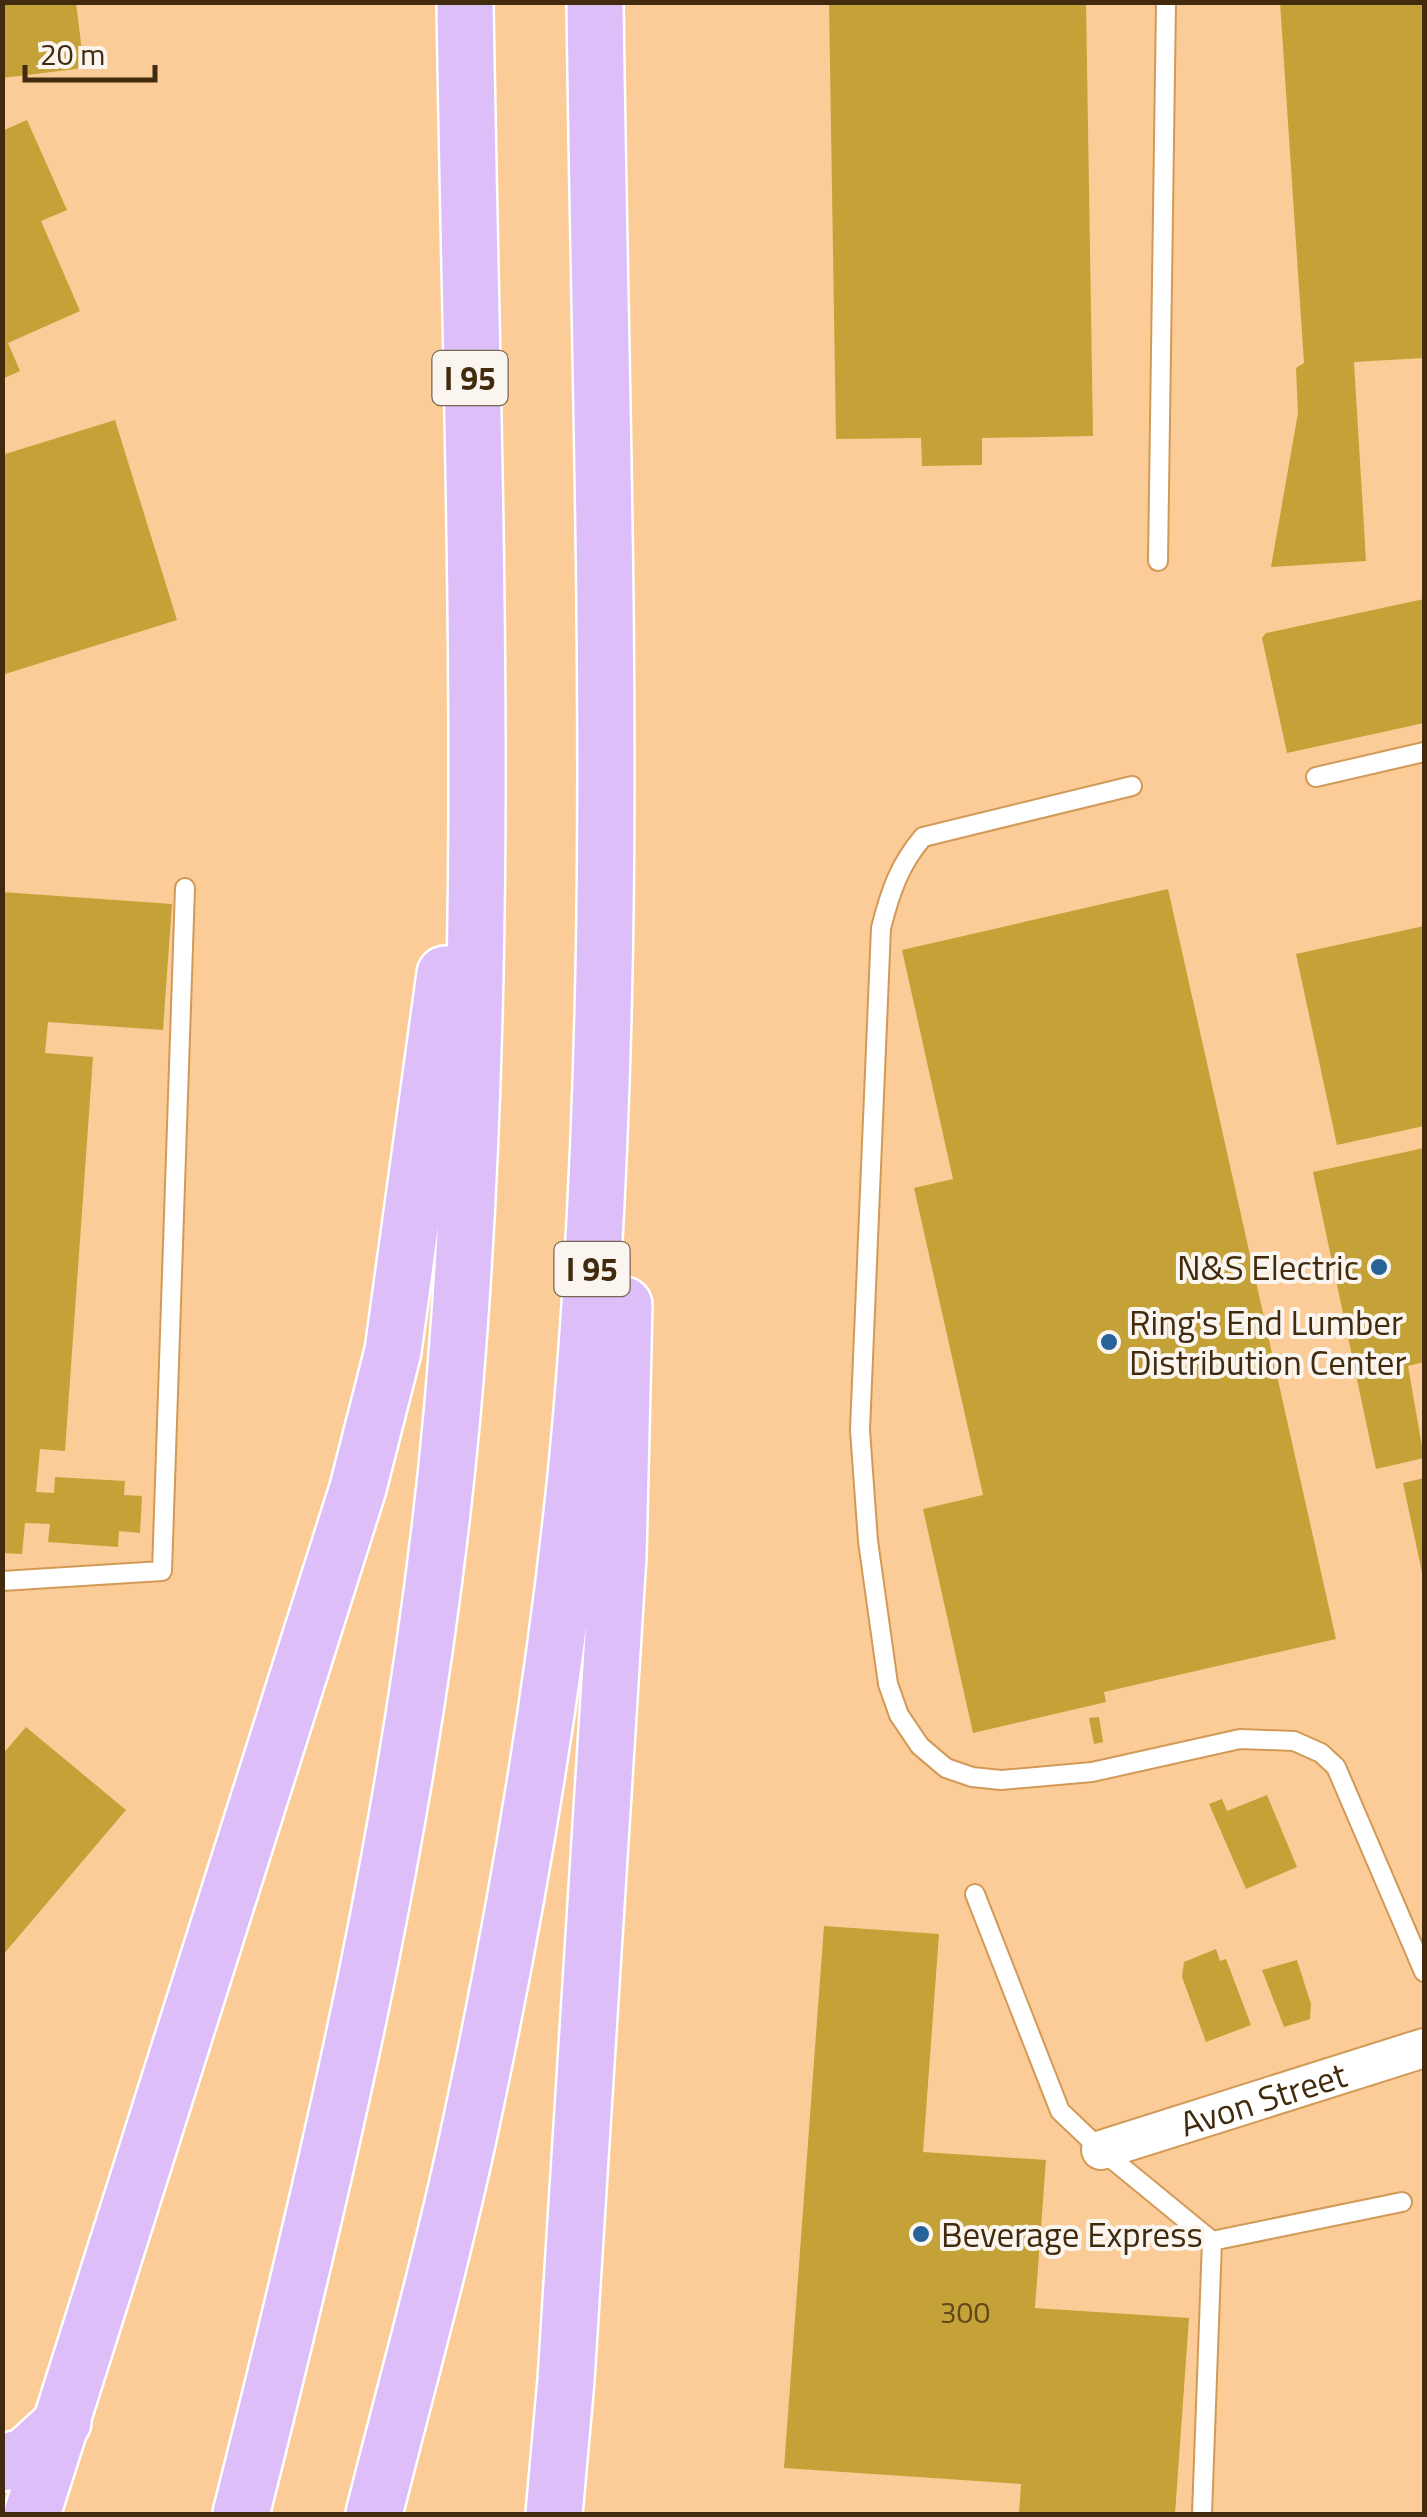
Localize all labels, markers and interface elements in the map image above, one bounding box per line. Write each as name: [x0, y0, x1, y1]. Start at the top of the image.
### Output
scale bar: [25, 20, 155, 82]
text: 20 m: [40, 31, 105, 77]
road number: I 95: [432, 351, 508, 405]
place label: N&S Electric: [1177, 1240, 1359, 1294]
road number: I 95: [554, 1242, 630, 1296]
marker: N&S Electric: [1368, 1256, 1390, 1278]
place label: Ring's End Lumber Distribution Center: [1129, 1295, 1407, 1389]
marker: Ring's End Lumber Distribution Center: [1098, 1331, 1120, 1353]
street label: Avon Street: [1173, 2047, 1353, 2150]
place label: Beverage Express: [941, 2207, 1203, 2261]
marker: Beverage Express: [910, 2223, 932, 2245]
house number: 300: [940, 2289, 990, 2335]

